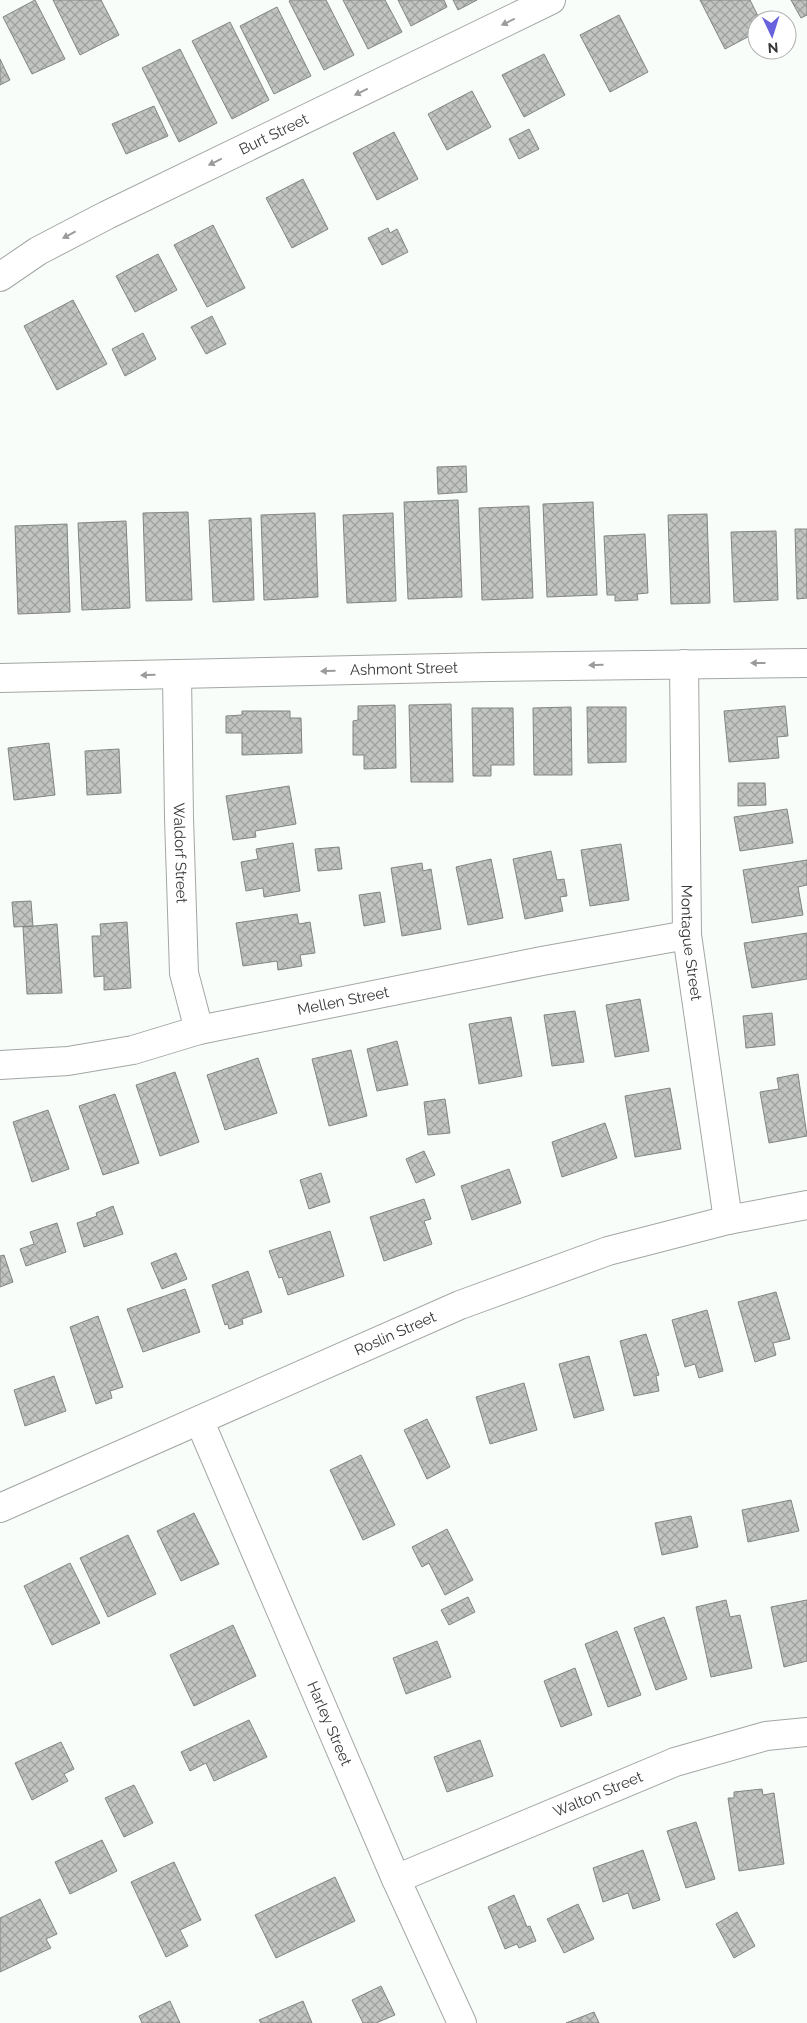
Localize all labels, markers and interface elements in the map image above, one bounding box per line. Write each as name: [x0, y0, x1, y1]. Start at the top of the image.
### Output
north arrow: [747, 10, 797, 60]
one-way arrow: [501, 18, 515, 26]
text: N: [767, 40, 779, 56]
one-way arrow: [354, 88, 368, 96]
street label: Burt Street: [236, 110, 311, 159]
one-way arrow: [208, 158, 222, 166]
one-way arrow: [62, 231, 77, 239]
street label: Ashmont Street: [350, 659, 458, 679]
one-way arrow: [750, 659, 766, 667]
one-way arrow: [588, 661, 604, 669]
one-way arrow: [320, 667, 336, 675]
one-way arrow: [140, 671, 156, 679]
street label: Waldorf Street: [170, 802, 191, 904]
street label: Montague Street: [677, 885, 705, 1002]
street label: Mellen Street: [296, 983, 390, 1019]
street label: Roslin Street: [352, 1308, 439, 1359]
street label: Harley Street: [303, 1678, 355, 1769]
street label: Walton Street: [551, 1768, 645, 1821]

